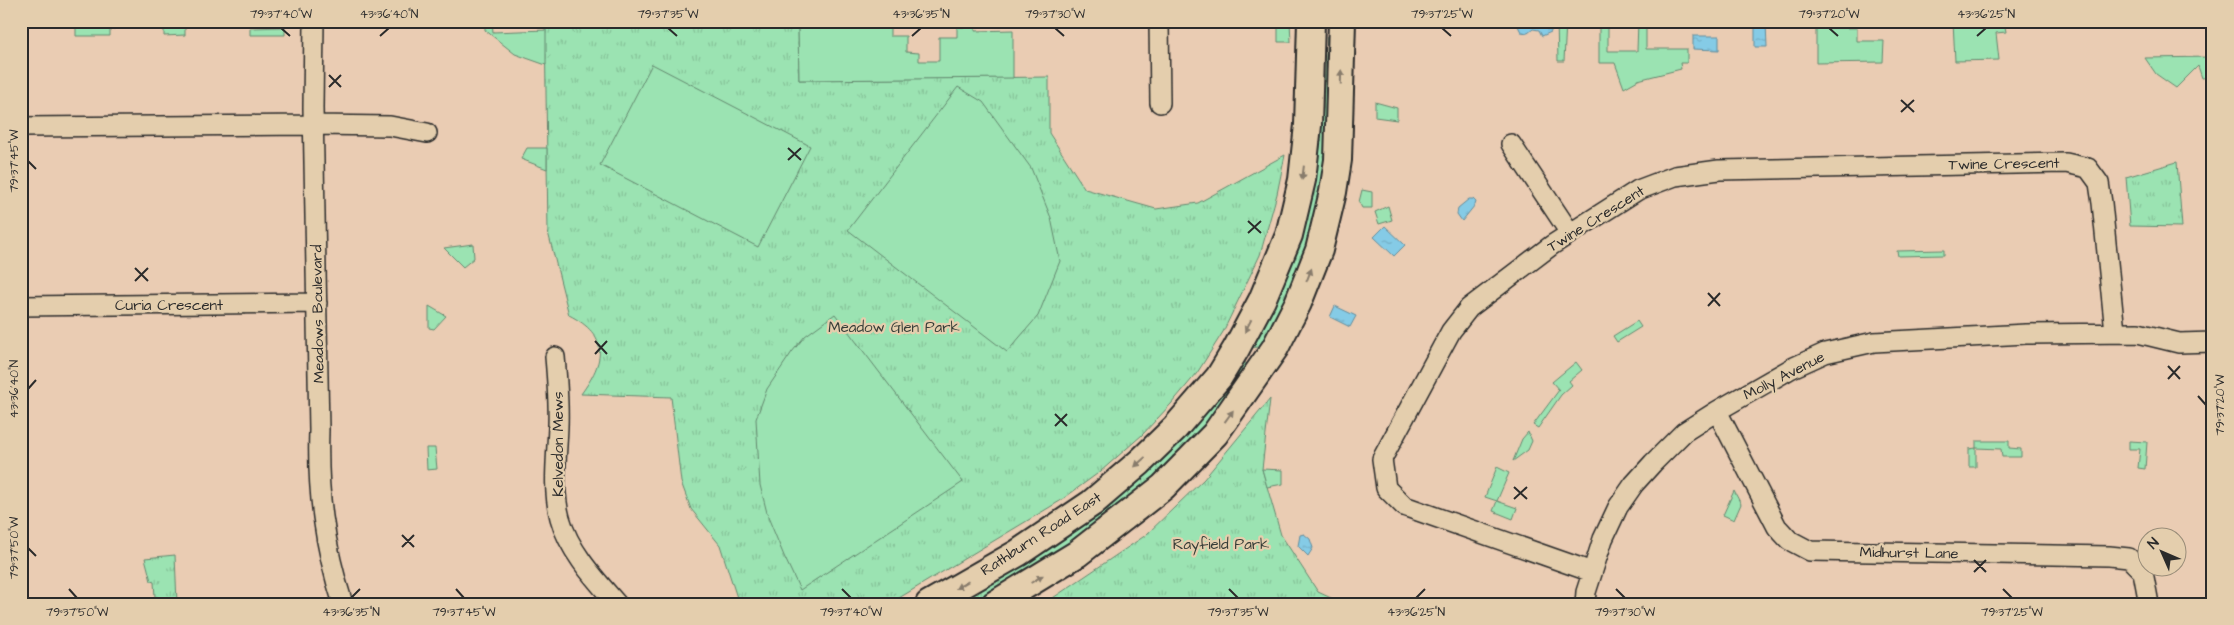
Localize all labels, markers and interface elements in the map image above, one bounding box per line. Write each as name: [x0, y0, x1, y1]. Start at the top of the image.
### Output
text: 79°37'40"W: [250, 6, 313, 23]
text: 43°36'40"N: [360, 6, 419, 23]
text: 79°37'35"W: [637, 6, 699, 23]
text: 43°36'35"N: [892, 6, 950, 23]
text: 79°37'30"W: [1025, 6, 1086, 23]
text: 79°37'25"W: [1411, 6, 1474, 23]
text: 79°37'20"W: [1799, 6, 1860, 23]
text: 43°36'25"N: [1957, 6, 2016, 23]
one-way arrow: [1337, 69, 1345, 85]
text: 79°37'45"W: [6, 129, 23, 193]
street label: Twine Crescent: [1948, 153, 2060, 175]
one-way arrow: [1299, 166, 1307, 182]
street label: Twine Crescent: [1543, 181, 1649, 257]
street label: Meadows Boulevard: [306, 244, 330, 383]
one-way arrow: [1305, 267, 1313, 282]
street label: Curia Crescent: [115, 295, 223, 316]
park label: Meadow Glen Park: [828, 317, 960, 338]
one-way arrow: [1244, 318, 1252, 333]
street label: Molly Avenue: [1740, 347, 1829, 406]
text: 43°36'40"N: [6, 359, 23, 418]
text: 79°37'20"W: [2212, 374, 2229, 435]
street label: Kelvedon Mews: [548, 391, 569, 497]
one-way arrow: [1223, 409, 1233, 422]
one-way arrow: [1134, 456, 1146, 467]
street label: Rathburn Road East: [976, 487, 1106, 581]
text: 79°37'50"W: [6, 516, 23, 579]
north arrow: [2136, 528, 2186, 578]
text: N: [2143, 533, 2164, 554]
park label: Rayfield Park: [1173, 534, 1269, 556]
street label: Midhurst Lane: [1859, 542, 1959, 564]
one-way arrow: [1030, 574, 1044, 583]
one-way arrow: [956, 580, 969, 589]
text: 79°37'50"W: [46, 604, 109, 621]
text: 43°36'35"N: [322, 604, 380, 621]
text: 79°37'45"W: [432, 604, 496, 621]
text: 79°37'40"W: [820, 604, 883, 621]
text: 79°37'35"W: [1207, 604, 1269, 621]
text: 43°36'25"N: [1387, 604, 1446, 621]
text: 79°37'30"W: [1595, 604, 1656, 621]
text: 79°37'25"W: [1981, 604, 2044, 621]

